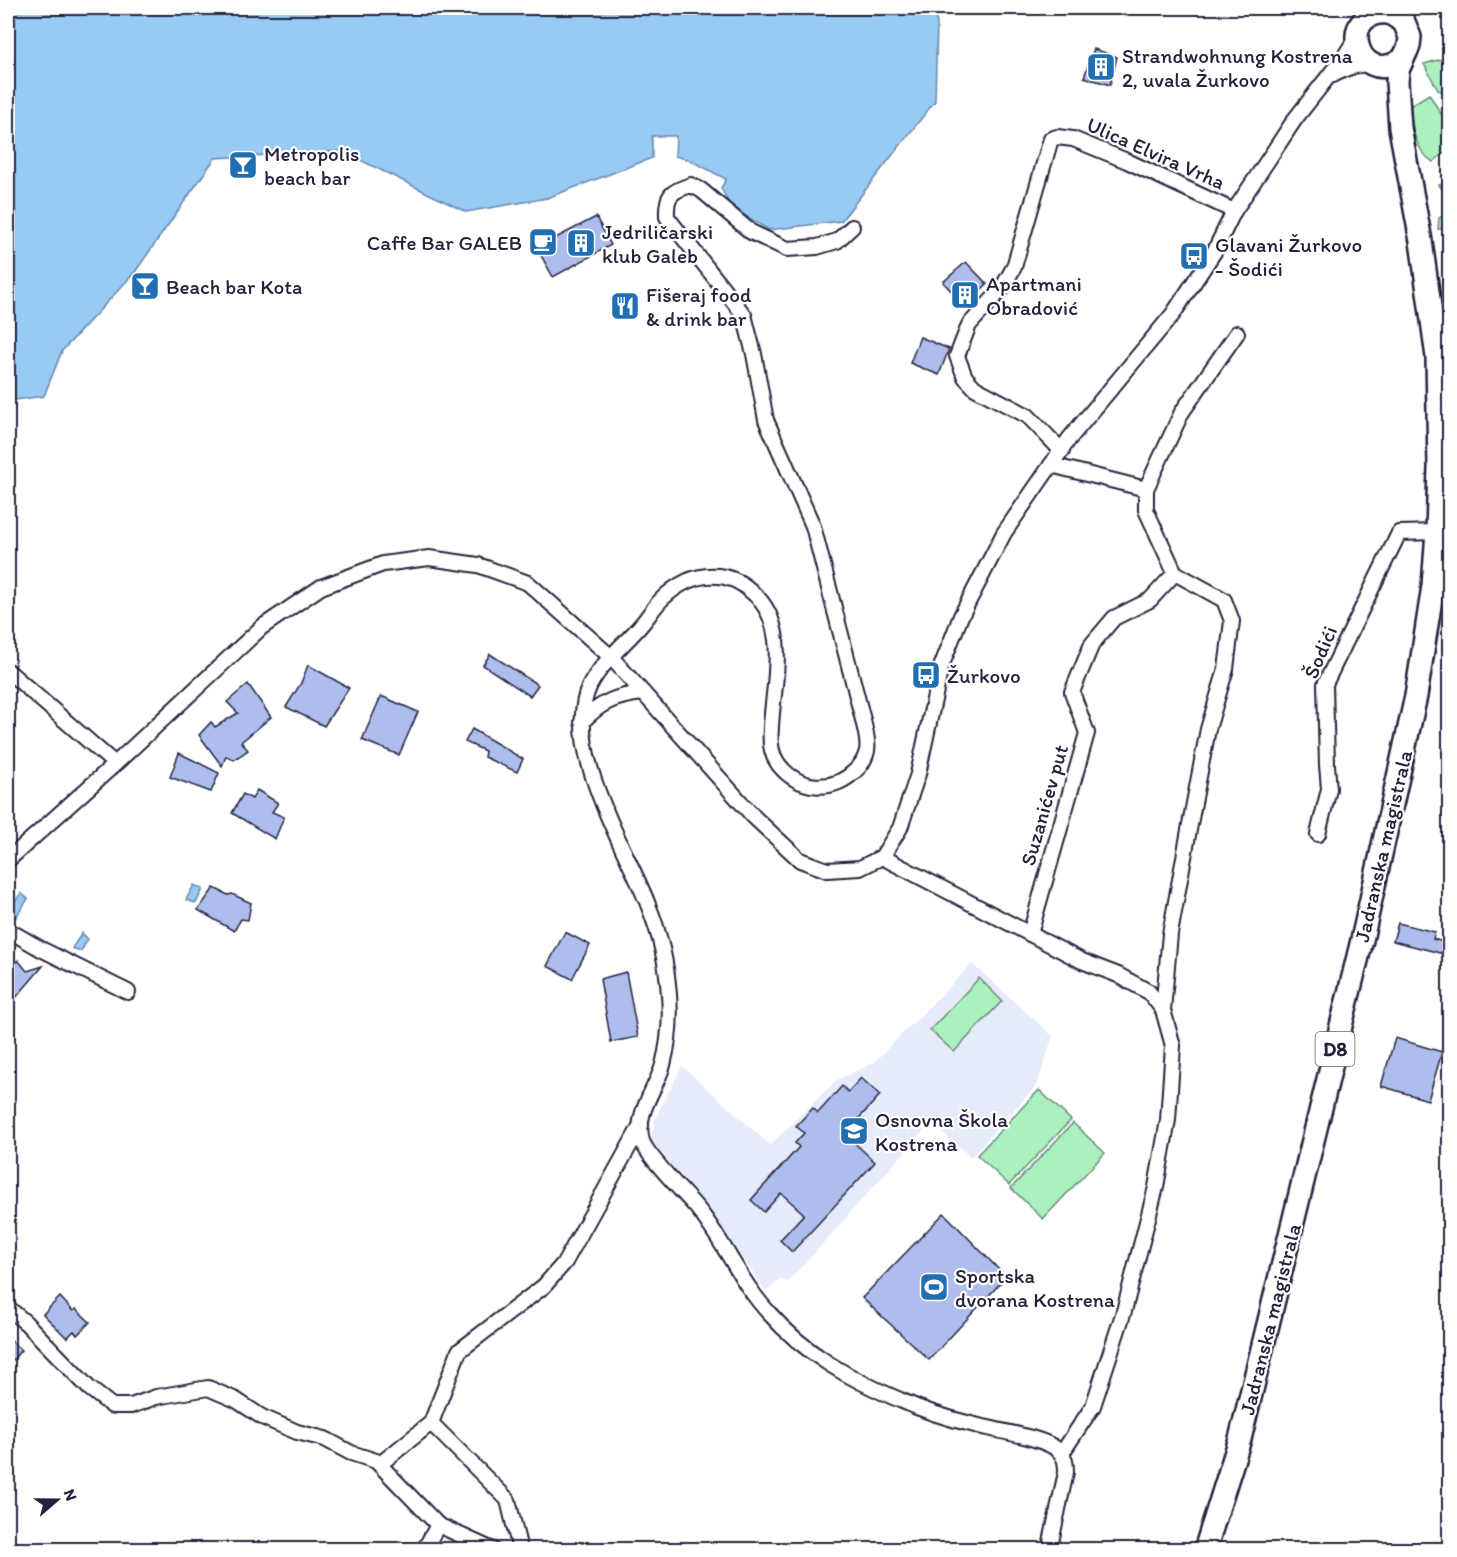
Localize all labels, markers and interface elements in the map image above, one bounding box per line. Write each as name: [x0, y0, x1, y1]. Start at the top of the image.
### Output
place label: Strandwohnung Kostrena 2, uvala Žurkovo: [1122, 43, 1353, 92]
building icon: Strandwohnung Kostrena 2, uvala Žurkovo: [1085, 51, 1117, 83]
street label: Ulica Elvira Vrha: [1083, 111, 1229, 195]
place label: Metropolis beach bar: [264, 141, 359, 190]
bar icon: Metropolis beach bar: [227, 149, 259, 181]
place label: Jedriličarski klub Galeb: [602, 219, 713, 268]
cafe icon: Caffe Bar GALEB: [527, 226, 559, 258]
building icon: Jedriličarski klub Galeb: [565, 227, 597, 259]
place label: Caffe Bar GALEB: [367, 230, 522, 255]
place label: Glavani Žurkovo - Šodići: [1215, 232, 1362, 281]
bus stop icon: Glavani Žurkovo - Šodići: [1178, 240, 1210, 272]
bar icon: Beach bar Kota: [129, 270, 161, 302]
place label: Apartmani Obradović: [986, 271, 1082, 320]
place label: Beach bar Kota: [166, 274, 302, 299]
building icon: Apartmani Obradović: [949, 279, 981, 311]
place label: Fišeraj food & drink bar: [646, 282, 752, 331]
restaurant icon: Fišeraj food & drink bar: [609, 290, 641, 322]
street label: Šodići: [1298, 622, 1342, 682]
bus stop icon: Žurkovo: [910, 659, 942, 691]
place label: Žurkovo: [947, 663, 1021, 688]
street label: Suzanićev put: [1015, 741, 1073, 868]
street label: Jadranska magistrala: [1349, 747, 1417, 944]
road number: D8: [1316, 1032, 1354, 1066]
place label: Osnovna Škola Kostrena: [875, 1107, 1008, 1156]
school or university icon: Osnovna Škola Kostrena: [838, 1115, 870, 1147]
street label: Jadranska magistrala: [1234, 1221, 1306, 1417]
place label: Sportska dvorana Kostrena: [955, 1263, 1115, 1312]
sports icon: Sportska dvorana Kostrena: [918, 1271, 950, 1303]
north arrow: [27, 1470, 87, 1530]
text: N: [60, 1487, 81, 1503]

